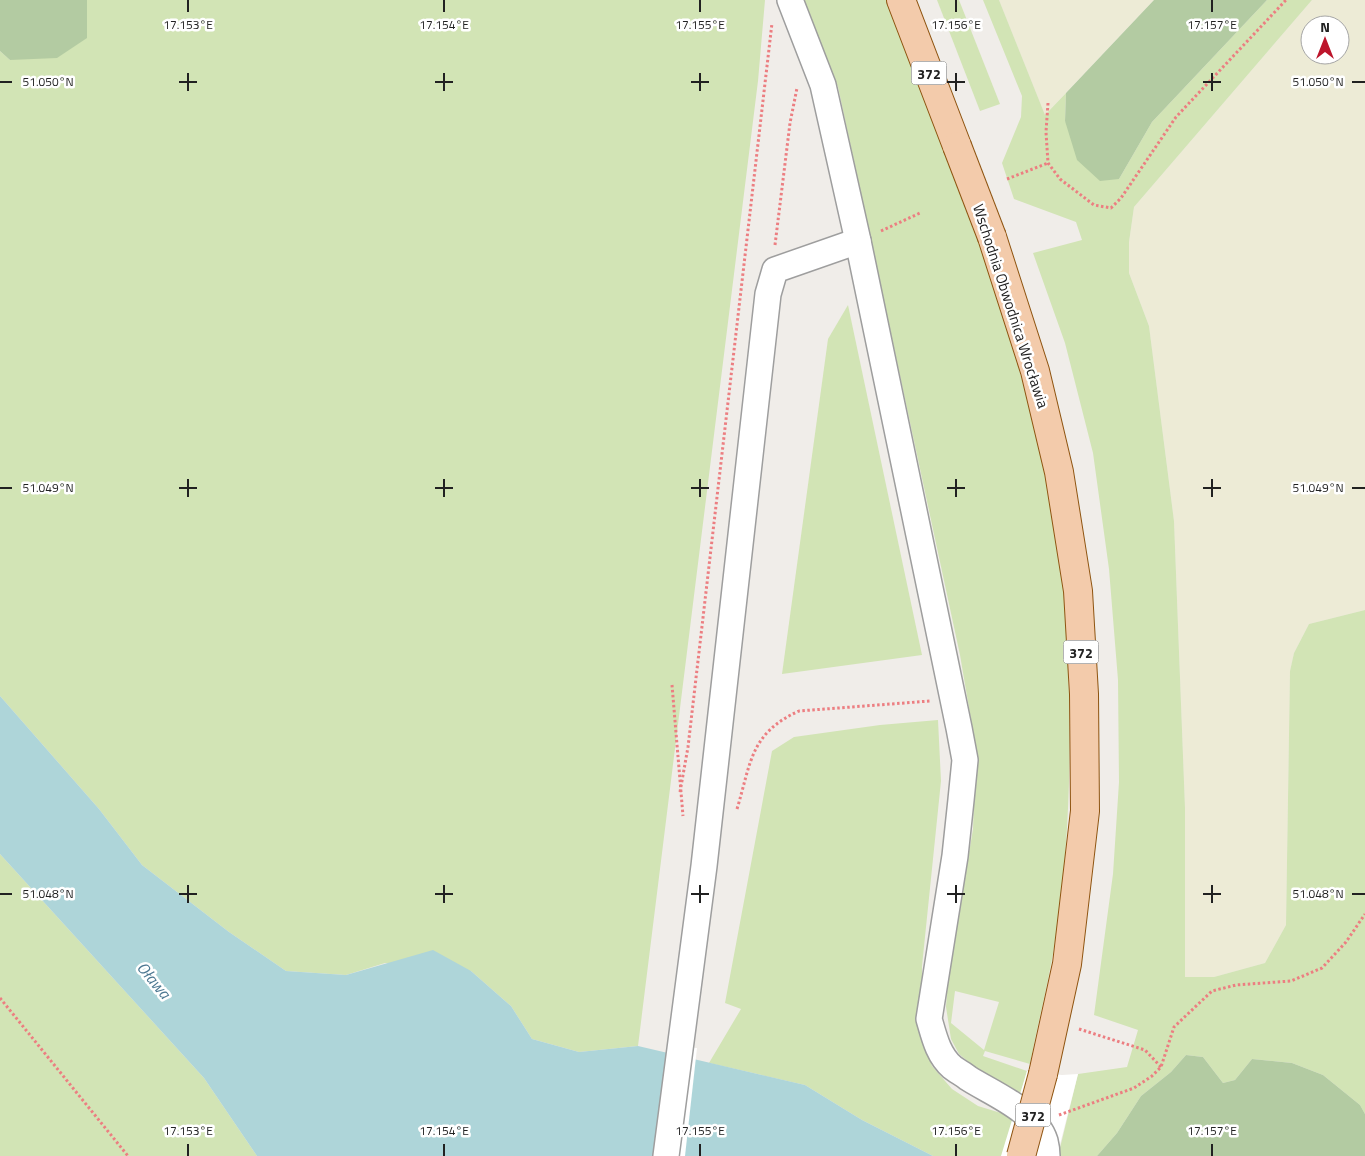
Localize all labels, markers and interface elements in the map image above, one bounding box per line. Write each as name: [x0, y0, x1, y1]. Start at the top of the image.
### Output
text: 17.153°E: [163, 15, 213, 34]
text: 17.154°E: [419, 15, 469, 34]
text: 17.155°E: [675, 15, 725, 34]
text: 17.156°E: [931, 15, 981, 34]
text: 17.157°E: [1187, 15, 1237, 34]
north arrow: [1300, 15, 1350, 65]
text: N: [1320, 16, 1330, 37]
road number: 372: [912, 62, 946, 84]
text: 51.050°N: [22, 72, 74, 91]
text: 51.050°N: [1292, 72, 1344, 91]
street label: Wschodnia Obwodnica Wrocławia: [967, 201, 1055, 411]
text: 51.049°N: [22, 478, 74, 497]
text: 51.049°N: [1292, 478, 1344, 497]
road number: 372: [1064, 640, 1098, 664]
text: 51.048°N: [22, 884, 74, 903]
text: 51.048°N: [1292, 884, 1344, 903]
water label: Oława: [131, 956, 177, 1005]
road number: 372: [1016, 1104, 1050, 1126]
text: 17.153°E: [163, 1121, 213, 1140]
text: 17.154°E: [419, 1121, 469, 1140]
text: 17.155°E: [675, 1121, 725, 1140]
text: 17.156°E: [931, 1121, 981, 1140]
text: 17.157°E: [1187, 1121, 1237, 1140]

